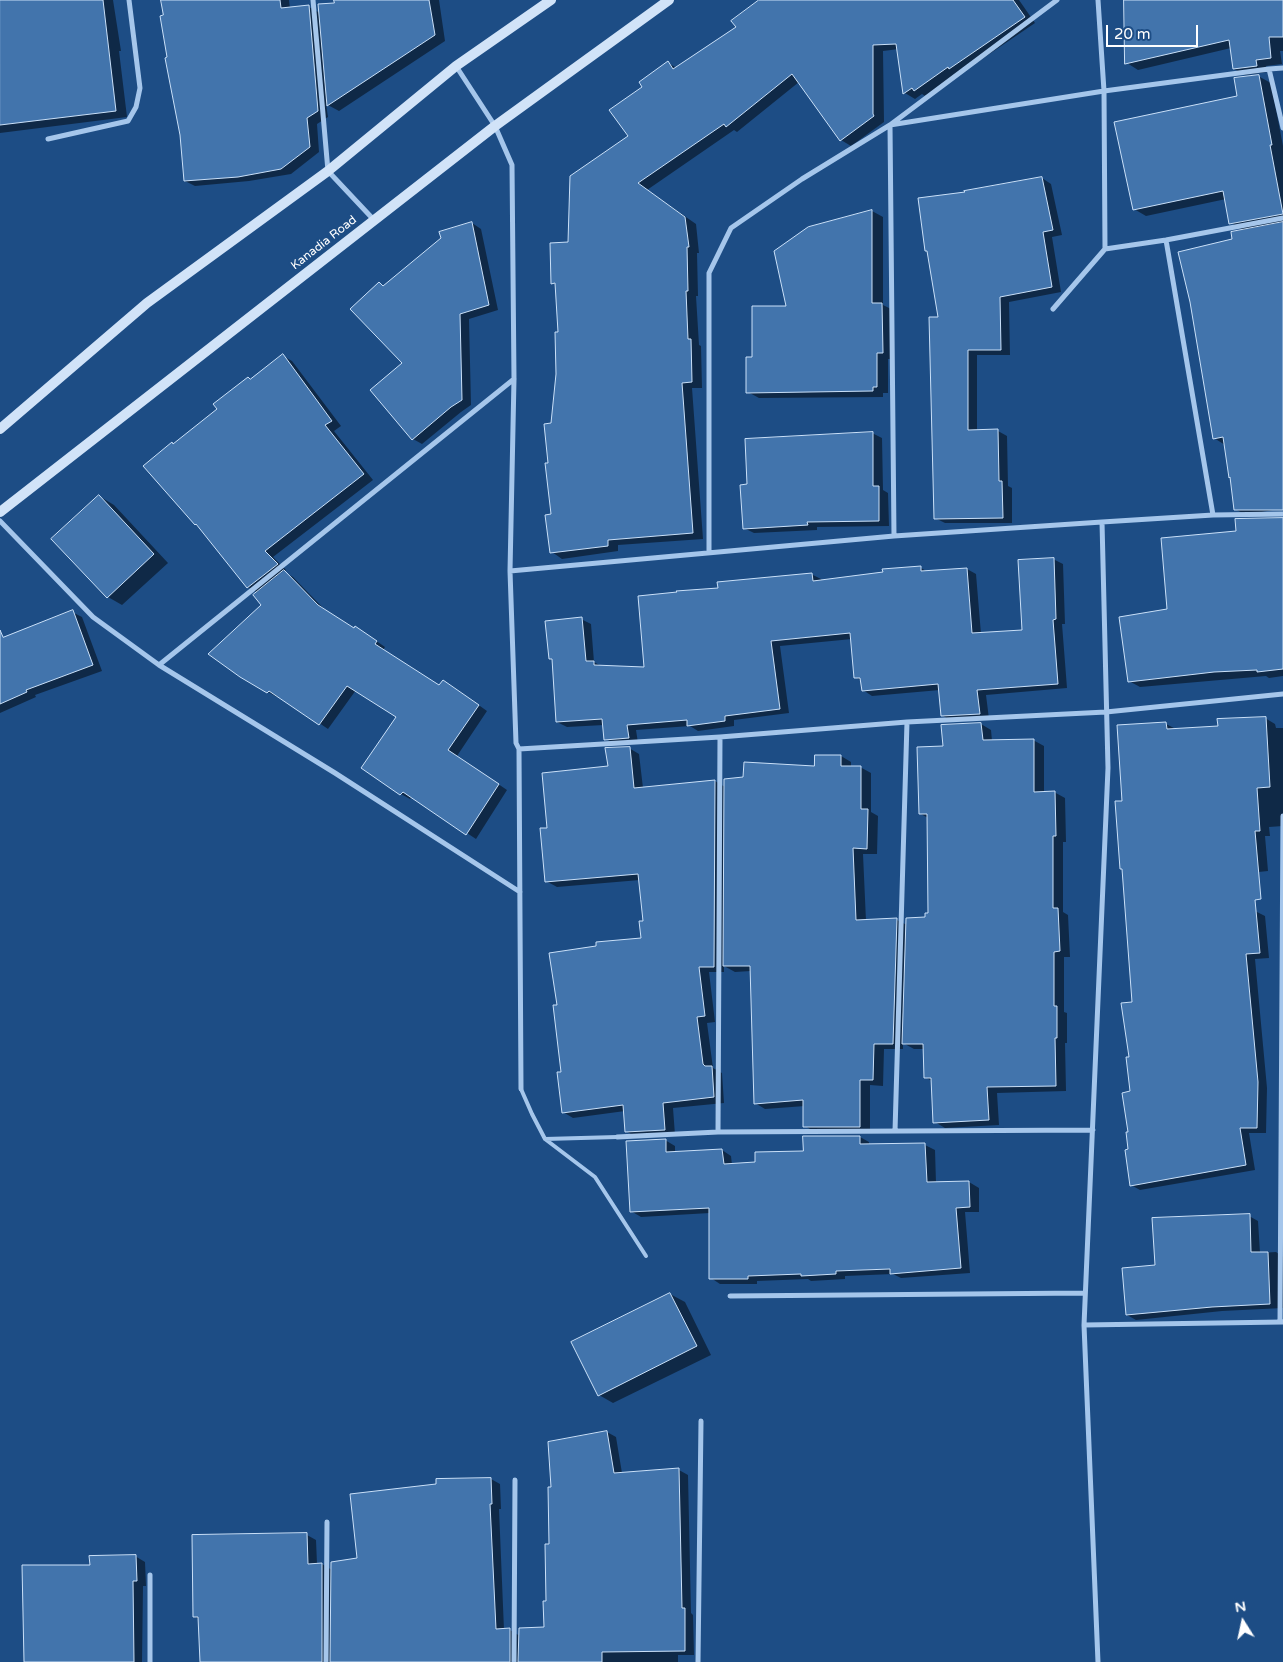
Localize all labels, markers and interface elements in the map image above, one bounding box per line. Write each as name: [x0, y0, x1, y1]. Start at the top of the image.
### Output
scale bar: [1108, 15, 1200, 47]
text: 20 m: [1114, 25, 1151, 43]
street label: Kanadia Road: [288, 213, 360, 273]
north arrow: [1218, 1597, 1268, 1647]
text: N: [1233, 1597, 1247, 1616]

